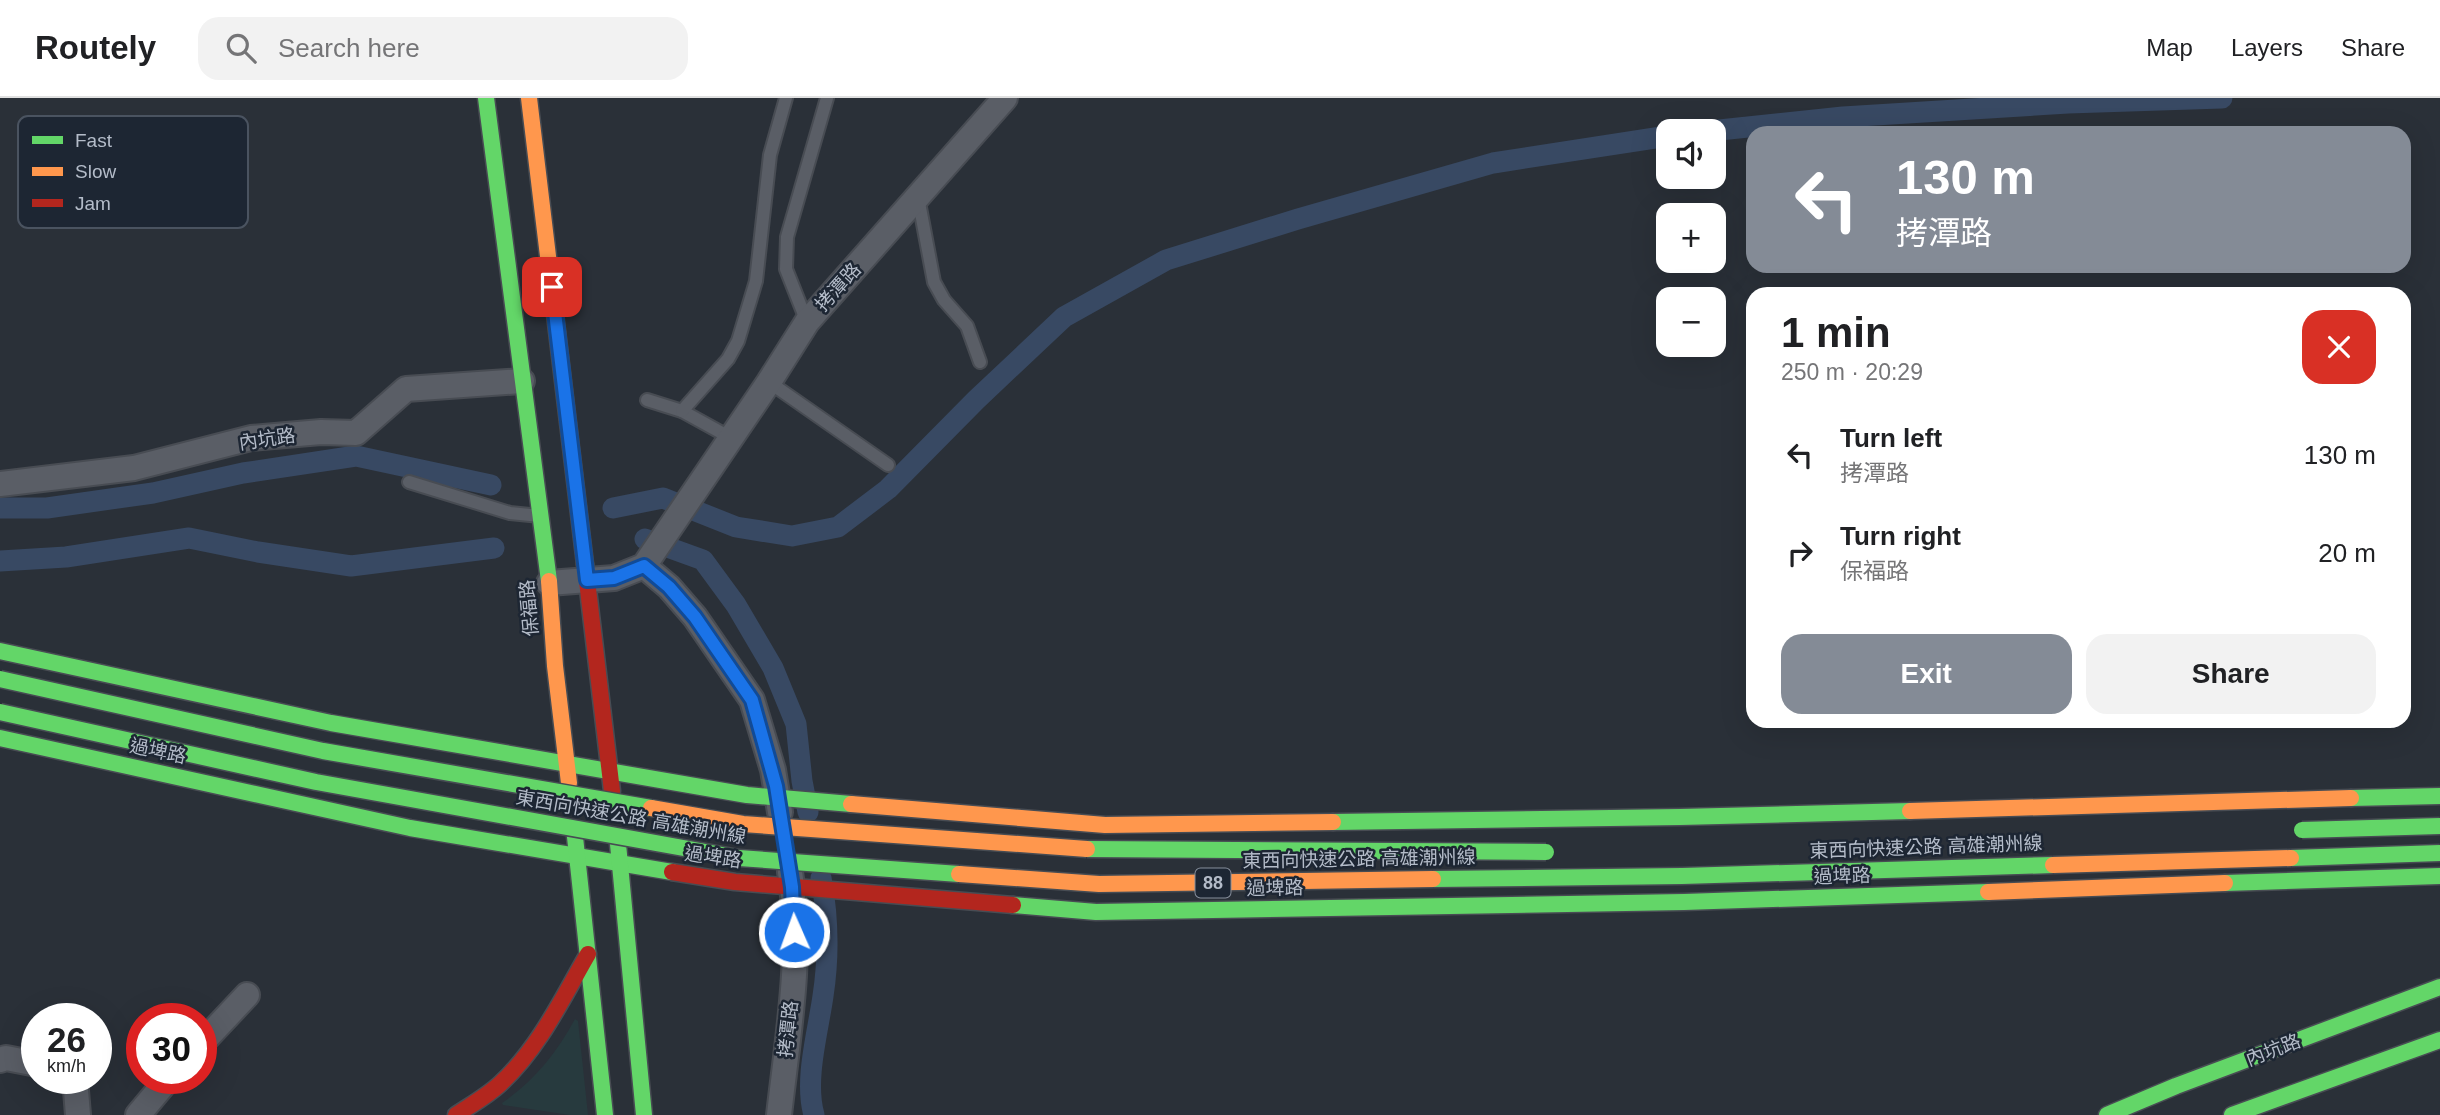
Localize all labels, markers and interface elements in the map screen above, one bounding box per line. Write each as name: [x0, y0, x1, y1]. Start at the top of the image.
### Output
search box: [198, 17, 688, 80]
text: Routely: [35, 29, 156, 66]
icon: search: [222, 29, 260, 67]
text: Search here: [278, 33, 420, 63]
text: Map: [2146, 34, 2193, 61]
text: Layers: [2231, 34, 2303, 61]
text: Share: [2341, 34, 2405, 61]
legend: [18, 116, 248, 228]
map controls: [1656, 119, 1726, 357]
button: sound: [1656, 119, 1726, 189]
text: Fast: [75, 130, 113, 151]
text: 130 m: [1896, 150, 2035, 204]
icon: left: [1781, 154, 1872, 245]
text: Slow: [75, 161, 116, 182]
text: Jam: [75, 193, 111, 214]
button: +: [1656, 203, 1726, 273]
text: 拷潭路: [1896, 215, 1992, 251]
pin: [522, 257, 582, 317]
street label: 拷潭路: [811, 259, 865, 315]
icon: arrive: [533, 268, 571, 306]
button: −: [1656, 287, 1726, 357]
text: 1 min: [1781, 309, 1891, 356]
button: close: [2302, 310, 2376, 384]
text: 250 m · 20:29: [1781, 359, 1923, 385]
text: Turn left: [1840, 423, 1942, 453]
street label: 內坑路: [237, 425, 297, 453]
icon: left: [1781, 436, 1819, 474]
text: 130 m: [2304, 440, 2376, 470]
text: 拷潭路: [1840, 460, 1909, 486]
text: Turn right: [1840, 521, 1961, 551]
icon: right: [1781, 534, 1819, 572]
text: 20 m: [2318, 538, 2376, 568]
text: 保福路: [1840, 558, 1909, 584]
street label: 保福路: [516, 579, 542, 637]
button: Exit: [1781, 634, 2072, 714]
button: Share: [2086, 634, 2376, 714]
street label: 過埤路: [128, 735, 188, 767]
street label: 東西向快速公路 高雄潮州線: [514, 786, 748, 848]
street label: 東西向快速公路 高雄潮州線: [1809, 832, 2043, 862]
street label: 過埤路: [683, 843, 743, 871]
street label: 東西向快速公路 高雄潮州線: [1242, 846, 1476, 872]
street label: 過埤路: [1813, 865, 1871, 887]
road number: 88: [1196, 868, 1230, 898]
street label: 過埤路: [1246, 877, 1304, 899]
position arrow: [757, 895, 831, 969]
street label: 拷潭路: [775, 1000, 801, 1058]
speed limit sign: 30: [126, 1003, 217, 1094]
text: 26: [47, 1020, 86, 1059]
street label: 內坑路: [2243, 1030, 2303, 1070]
text: km/h: [47, 1056, 86, 1076]

